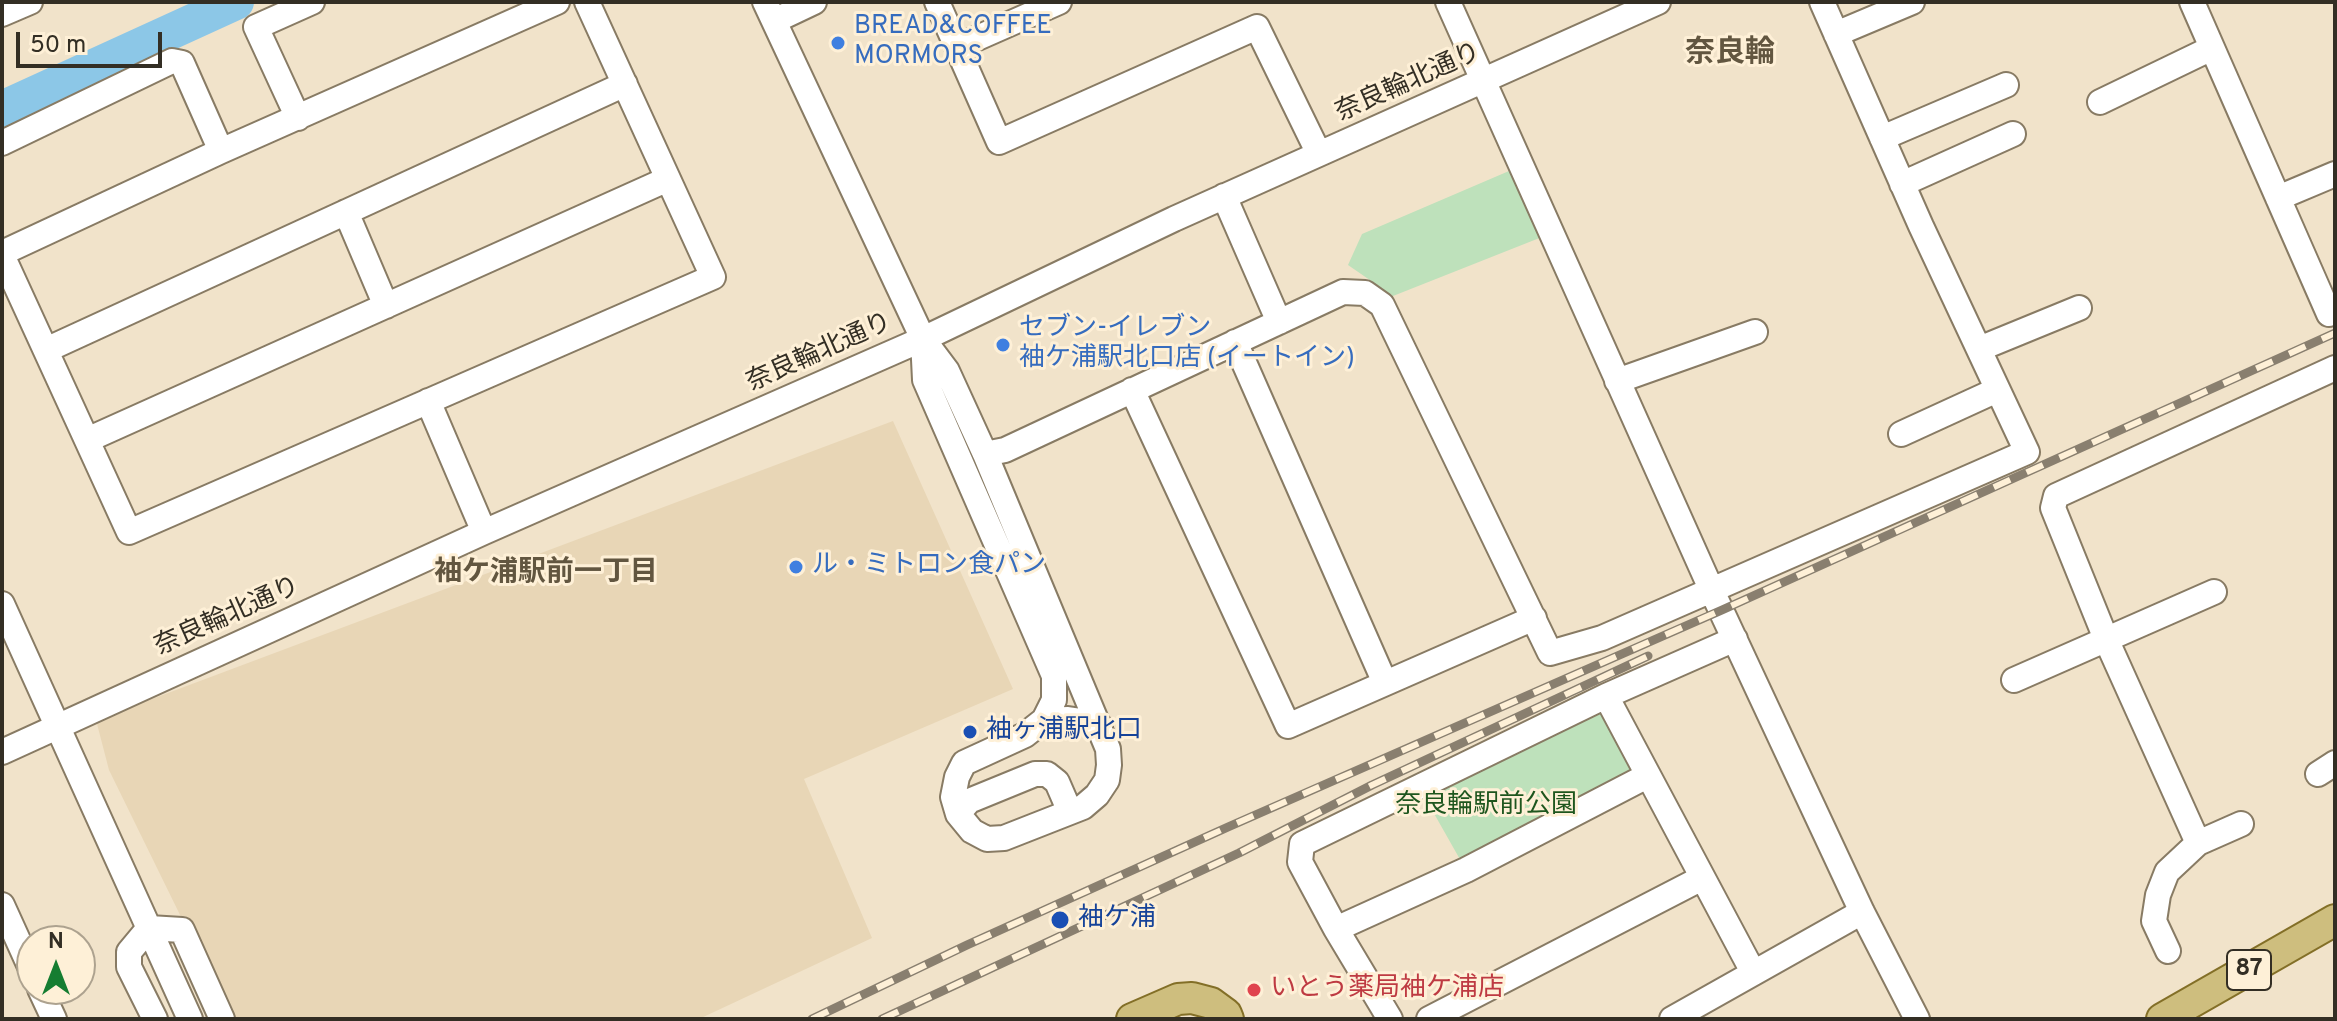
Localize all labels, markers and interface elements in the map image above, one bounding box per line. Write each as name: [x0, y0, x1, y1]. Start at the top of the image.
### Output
place label: BREAD&COFFEE MORMORS: [854, 12, 1052, 74]
scale bar: [20, 16, 166, 66]
text: 50 m: [30, 31, 86, 61]
marker: BREAD&COFFEE MORMORS: [829, 34, 847, 52]
district label: 奈良輪: [1685, 37, 1775, 73]
street label: 奈良輪北通り: [1331, 38, 1487, 130]
street label: 奈良輪北通り: [742, 308, 898, 400]
place label: セブン-イレブン 袖ケ浦駅北口店 (イートイン): [1019, 314, 1355, 376]
marker: セブン-イレブン 袖ケ浦駅北口店 (イートイン): [994, 336, 1012, 354]
place label: ル・ミトロン食パン: [812, 551, 1046, 583]
district label: 袖ケ浦駅前一丁目: [434, 557, 658, 591]
marker: ル・ミトロン食パン: [787, 558, 805, 576]
street label: 奈良輪北通り: [150, 572, 306, 664]
place label: 袖ヶ浦駅北口: [986, 716, 1142, 748]
marker: 袖ヶ浦駅北口: [961, 723, 979, 741]
park label: 奈良輪駅前公園: [1395, 791, 1577, 823]
place label: 袖ケ浦: [1078, 904, 1156, 936]
marker: 袖ケ浦: [1049, 909, 1071, 931]
north arrow: [16, 925, 96, 1005]
text: N: [48, 929, 64, 956]
road number: 87: [2227, 950, 2271, 990]
place label: いとう薬局袖ケ浦店: [1270, 974, 1504, 1006]
marker: いとう薬局袖ケ浦店: [1245, 981, 1263, 999]

